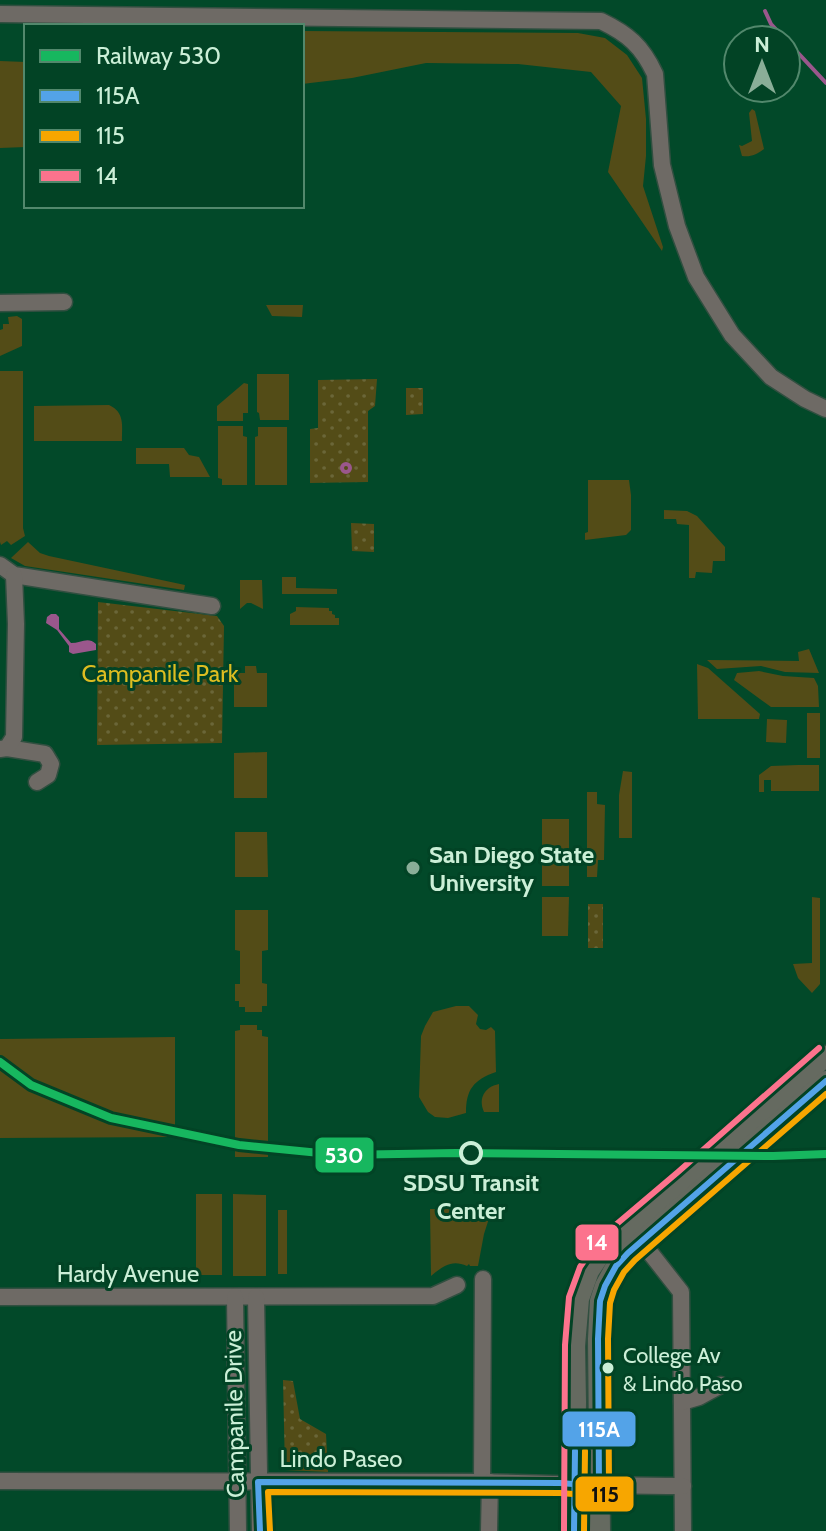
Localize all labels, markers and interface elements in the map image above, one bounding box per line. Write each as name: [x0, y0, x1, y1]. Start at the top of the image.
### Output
legend: [24, 24, 304, 208]
north arrow: [722, 24, 802, 104]
text: N: [754, 31, 770, 58]
text: Railway 530: [96, 41, 221, 70]
text: 115A: [96, 81, 140, 110]
text: 115: [96, 121, 125, 150]
text: 14: [96, 161, 118, 190]
park label: Campanile Park: [81, 659, 239, 688]
place label: San Diego State University: [429, 840, 594, 897]
marker: San Diego State University: [404, 859, 422, 877]
line badge: 530: [314, 1136, 375, 1174]
text: 530: [324, 1142, 364, 1169]
marker: SDSU Transit Center: [460, 1142, 482, 1164]
place label: SDSU Transit Center: [403, 1168, 539, 1225]
line badge: 14: [574, 1223, 620, 1262]
text: 14: [586, 1229, 608, 1256]
street label: Hardy Avenue: [57, 1259, 199, 1288]
street label: Campanile Drive: [218, 1330, 250, 1498]
place label: College Av & Lindo Paso: [623, 1342, 743, 1397]
marker: College Av & Lindo Paso: [600, 1360, 616, 1376]
line badge: 115A: [561, 1410, 637, 1448]
text: 115A: [578, 1416, 620, 1443]
street label: Lindo Paseo: [280, 1444, 402, 1473]
line badge: 115: [574, 1475, 635, 1513]
text: 115: [591, 1481, 619, 1508]

